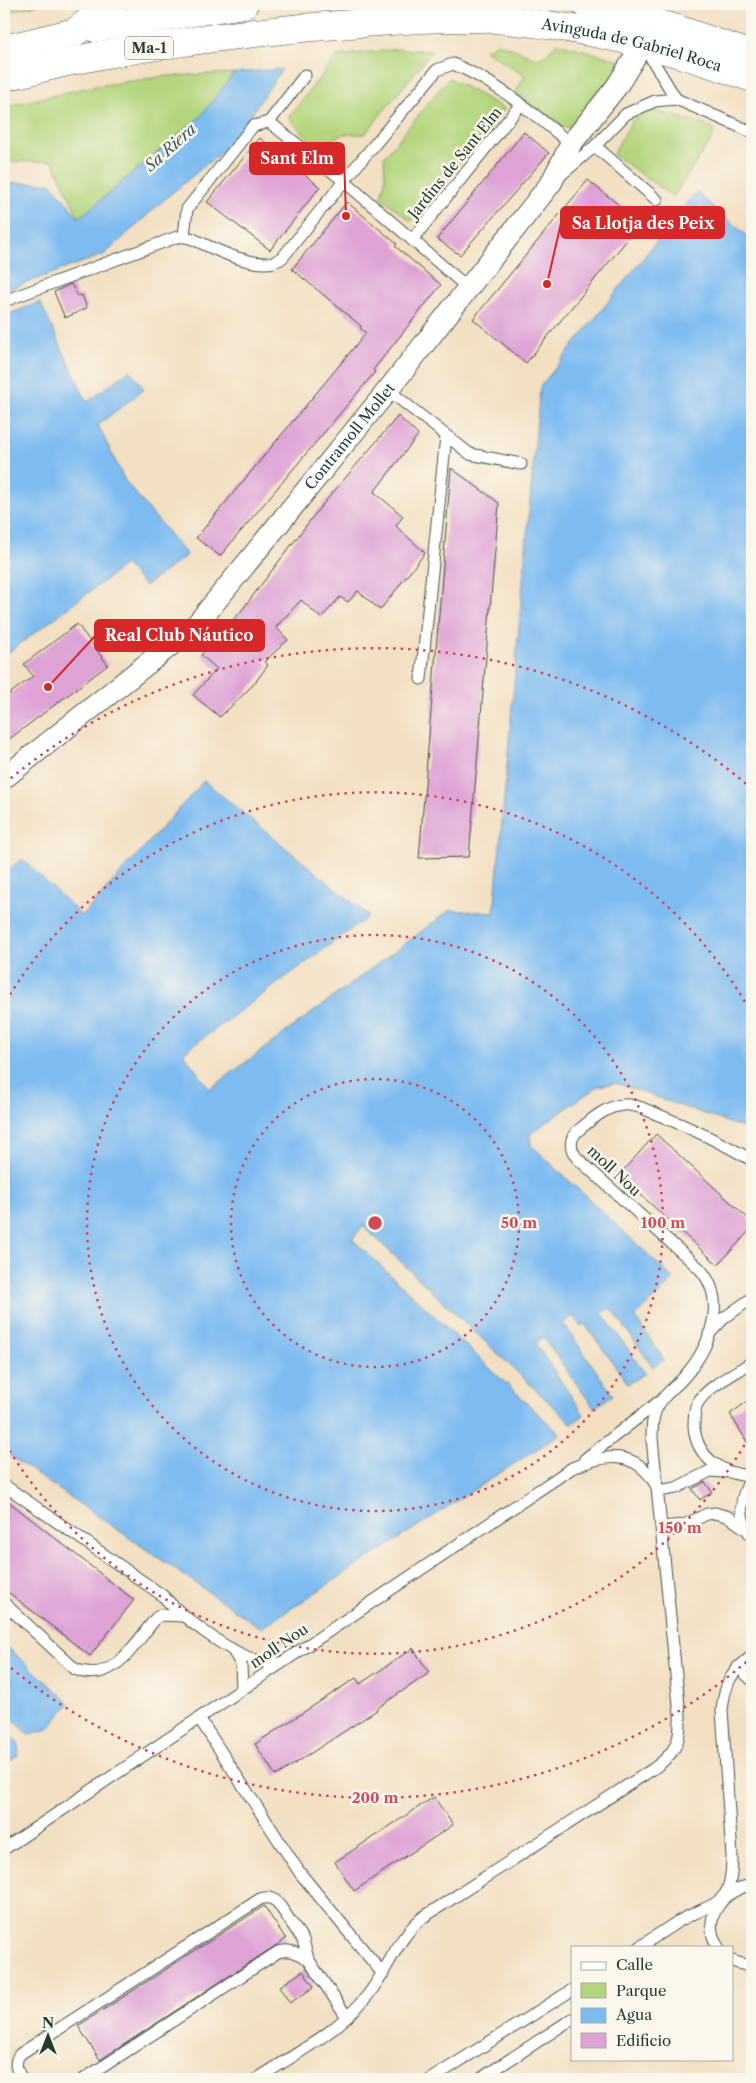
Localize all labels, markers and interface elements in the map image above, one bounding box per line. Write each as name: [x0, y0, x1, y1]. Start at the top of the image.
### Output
street label: Avinguda de Gabriel Roca: [539, 14, 724, 76]
road number: Ma-1: [125, 36, 173, 59]
street label: Jardins de Sant Elm: [402, 103, 506, 224]
water label: Sa Riera: [139, 118, 200, 176]
callout: Sant Elm: [250, 143, 344, 174]
text: Sant Elm: [260, 148, 334, 168]
callout: Sa Llotja des Peix: [561, 207, 724, 238]
text: Sa Llotja des Peix: [572, 213, 715, 233]
street label: Contramoll Mollet: [300, 378, 399, 493]
callout: Real Club Náutico: [95, 620, 264, 651]
text: Real Club Náutico: [105, 625, 253, 645]
street label: moll Nou: [584, 1141, 645, 1200]
text: 50 m: [501, 1213, 537, 1232]
text: 100 m: [641, 1213, 685, 1232]
centre of rings: [366, 1214, 384, 1232]
text: 150 m: [658, 1518, 702, 1537]
street label: moll Nou: [246, 1619, 312, 1672]
text: 200 m: [352, 1788, 398, 1807]
legend: [571, 1946, 734, 2060]
text: Calle: [616, 1955, 653, 1974]
text: Parque: [616, 1981, 666, 2000]
text: Agua: [615, 2005, 652, 2024]
north arrow: [22, 2010, 72, 2060]
text: N: [42, 2014, 54, 2032]
text: Edificio: [616, 2031, 671, 2050]

